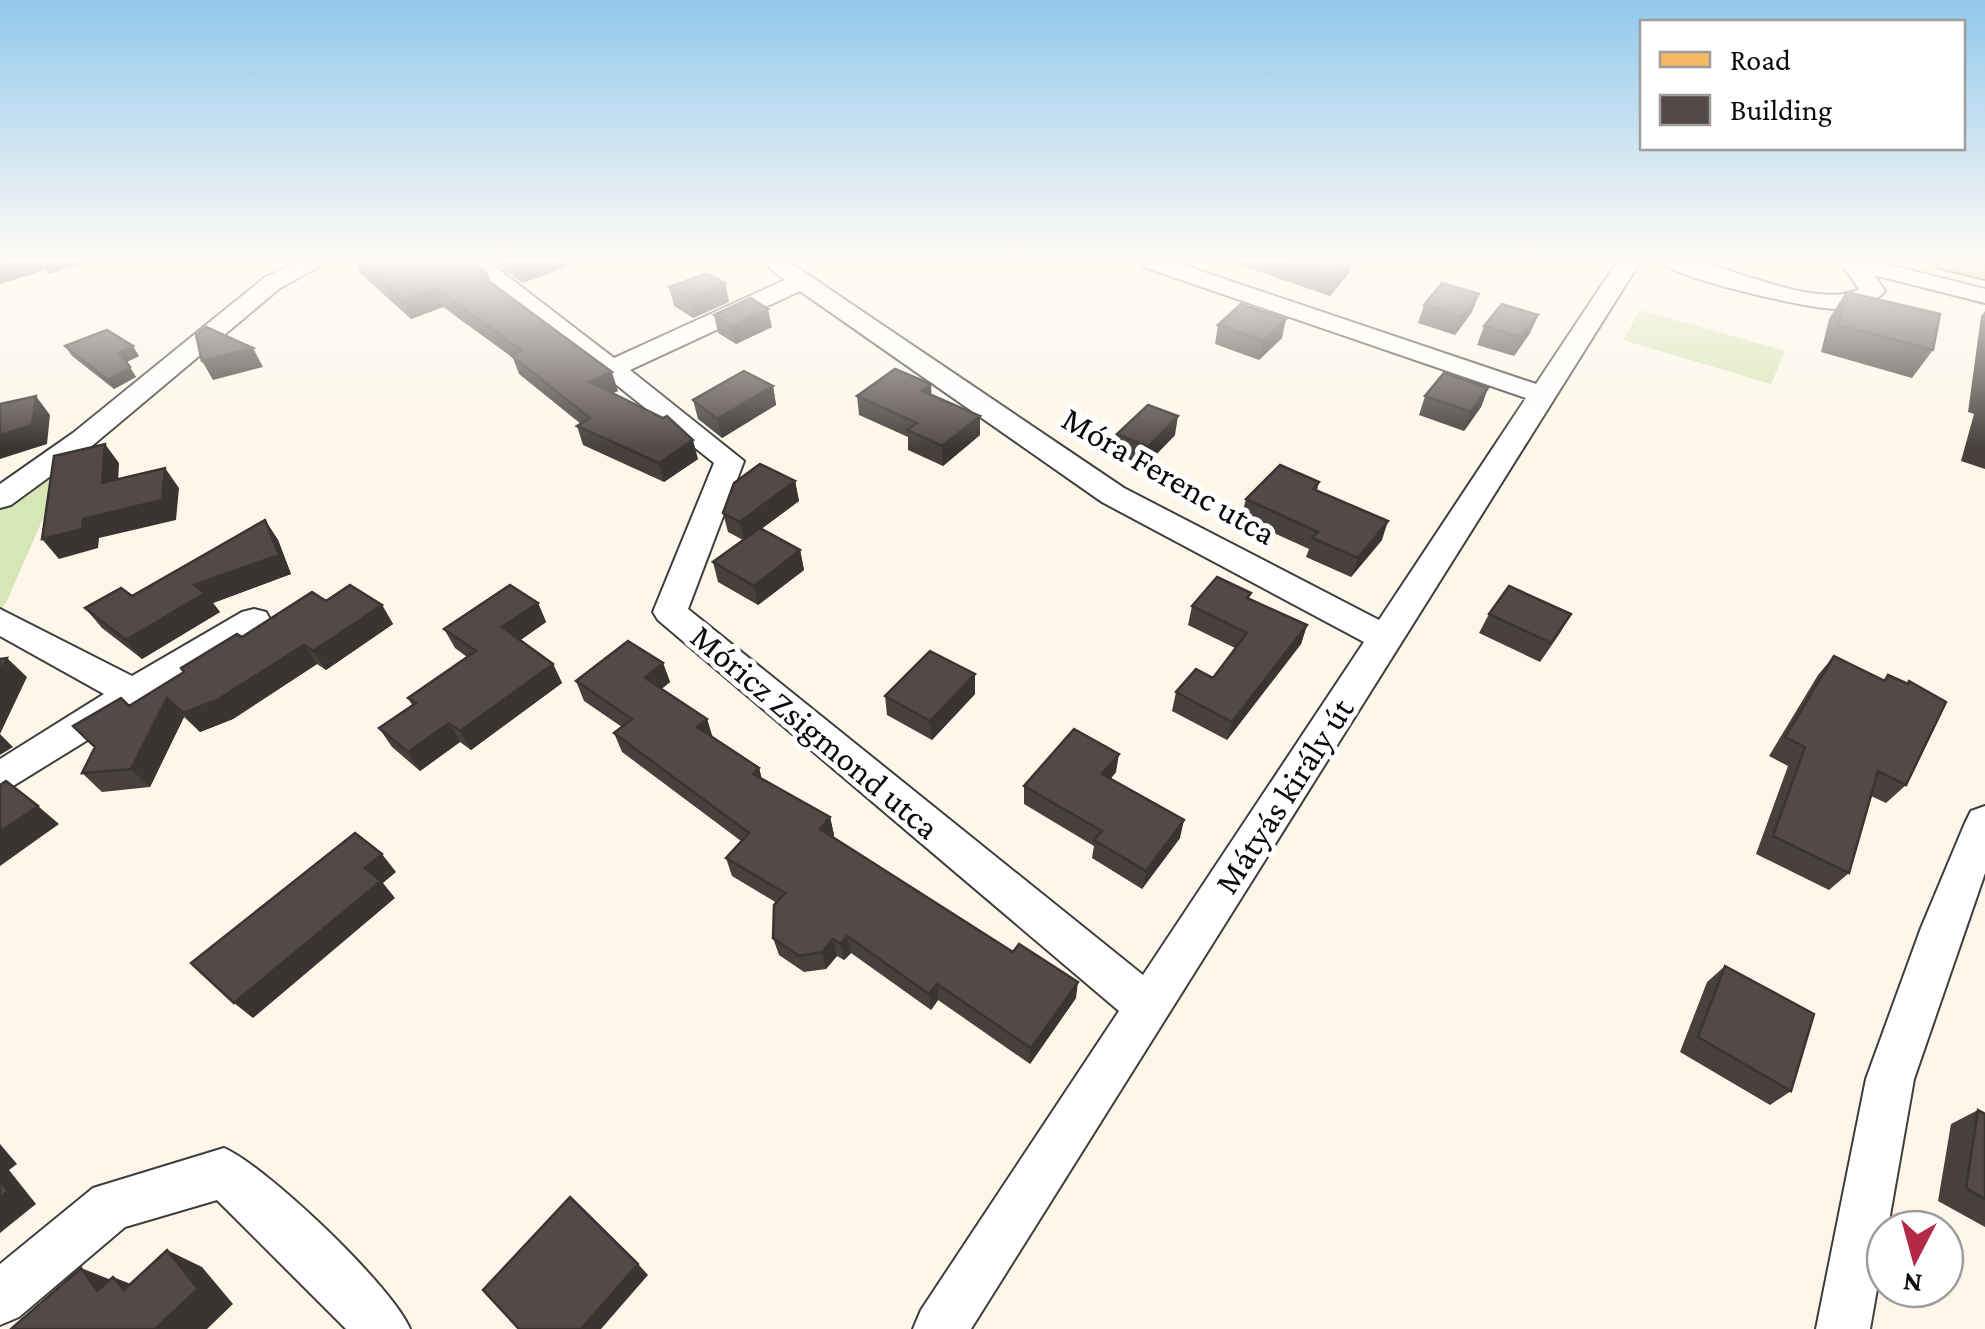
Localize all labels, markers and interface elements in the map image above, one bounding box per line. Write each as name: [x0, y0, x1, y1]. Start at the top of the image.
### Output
legend: [1640, 20, 1965, 150]
text: Road: [1730, 43, 1791, 76]
text: Building: [1730, 93, 1832, 127]
street label: Móra Ferenc utca: [1055, 399, 1283, 553]
street label: Móricz Zsigmond utca: [683, 617, 947, 847]
street label: Mátyás király út: [1206, 691, 1362, 901]
north arrow: [1865, 1209, 1965, 1309]
text: N: [1901, 1267, 1924, 1300]

